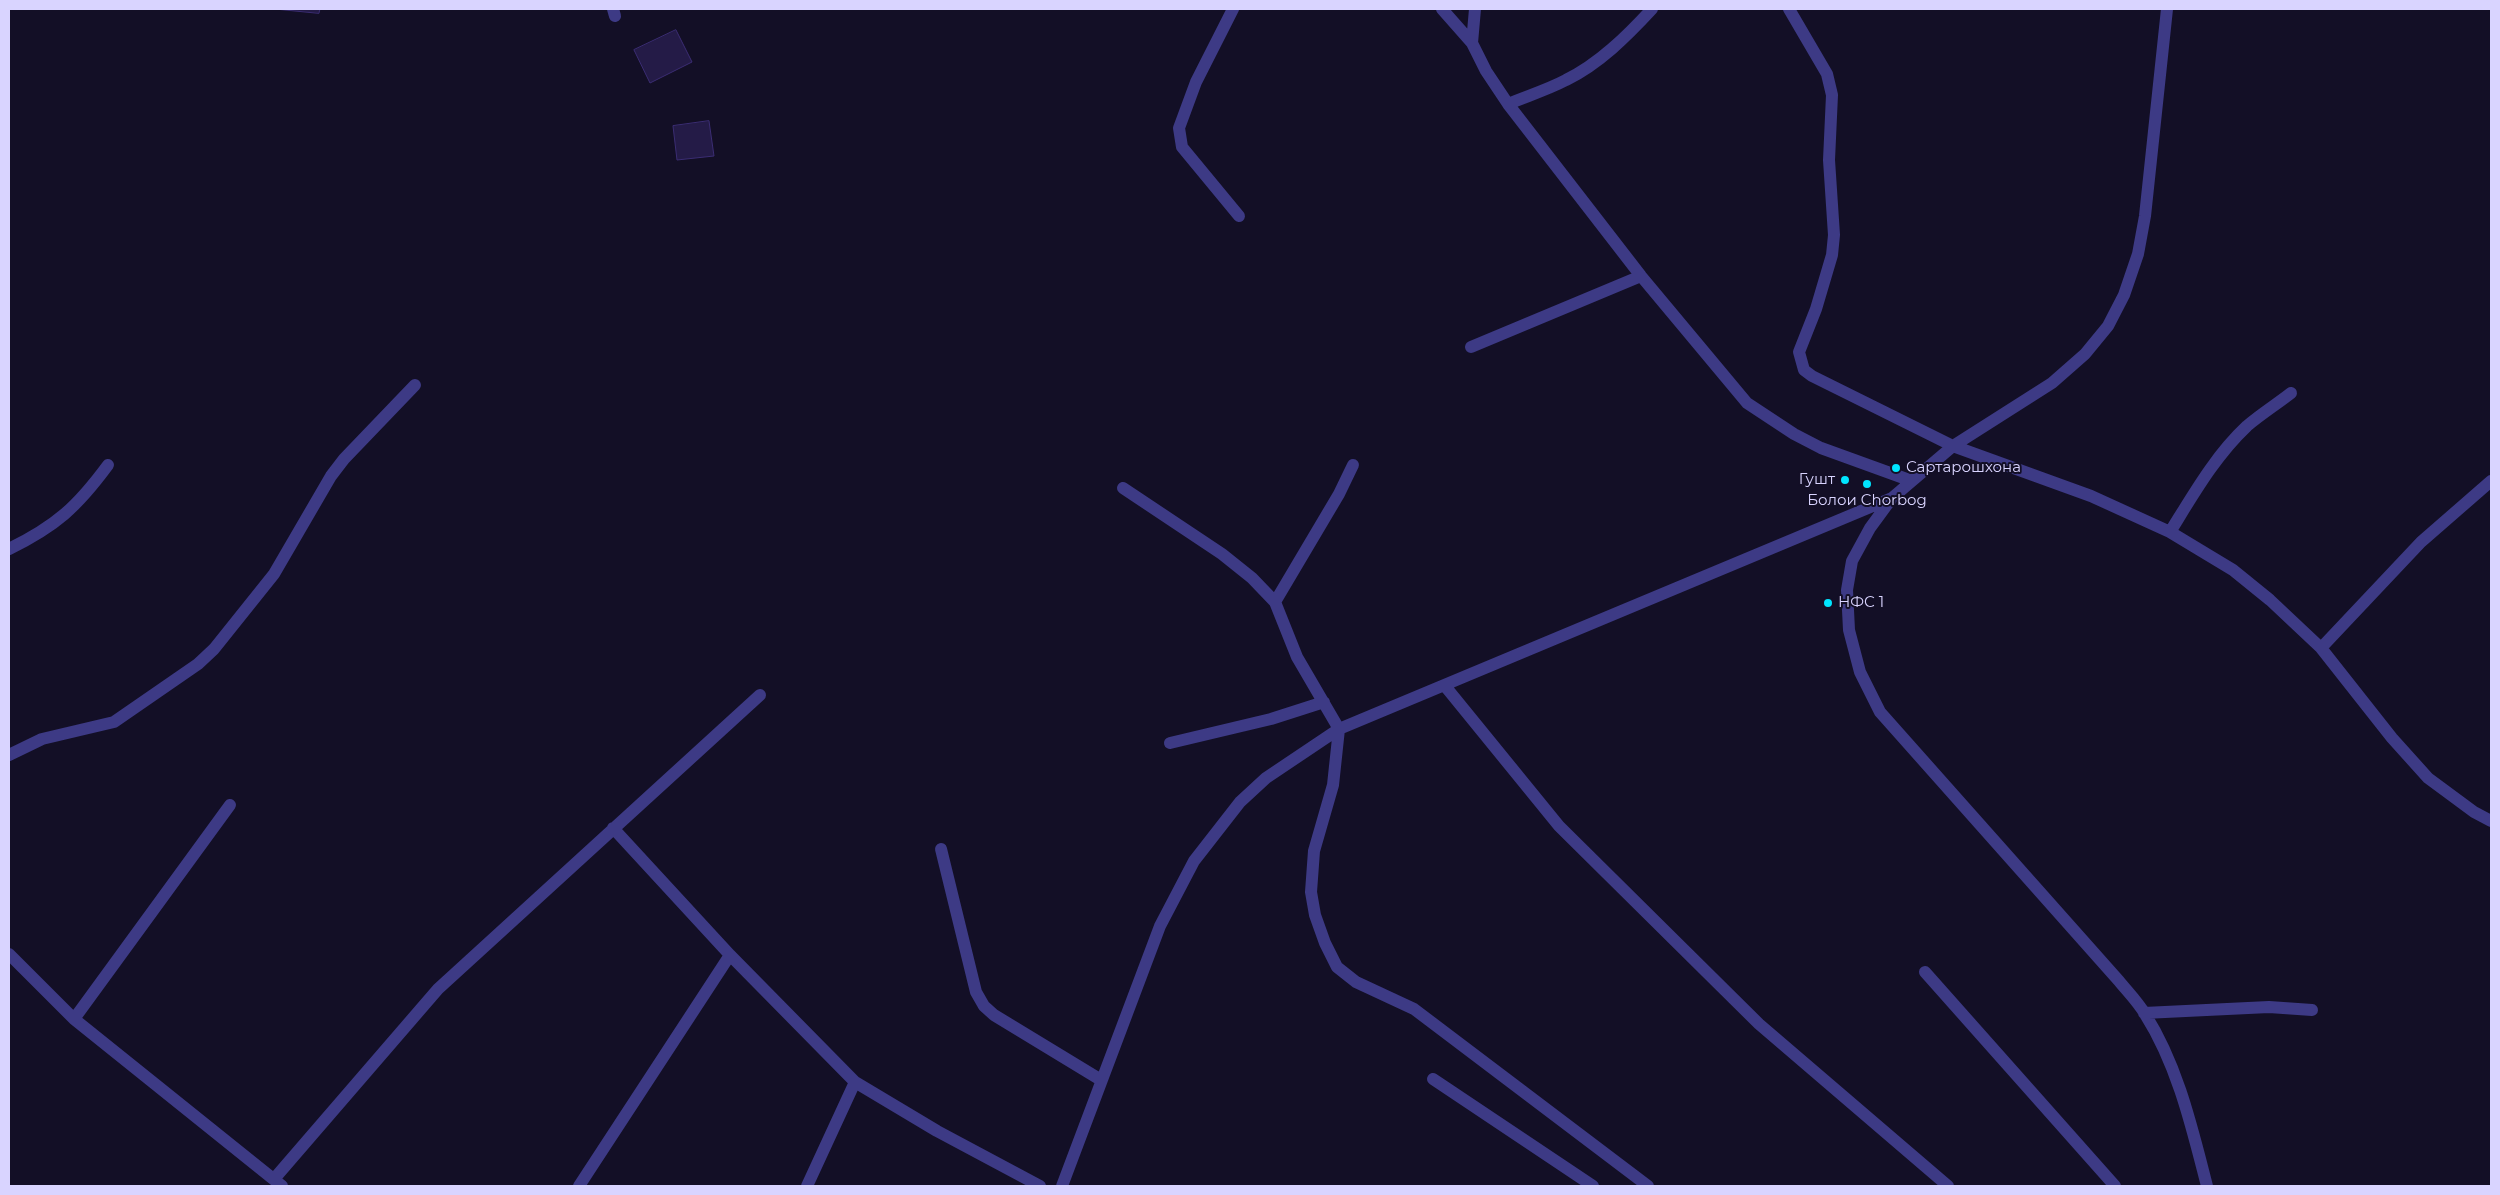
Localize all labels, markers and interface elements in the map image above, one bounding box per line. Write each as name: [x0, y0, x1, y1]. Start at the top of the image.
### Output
place label: Сартарошхона: [1906, 459, 2021, 477]
marker: Сартарошхона: [1890, 462, 1902, 474]
place label: Гушт: [1799, 471, 1835, 489]
marker: Гушт: [1839, 474, 1851, 486]
marker: Болои Chorbog: [1861, 478, 1873, 490]
place label: Болои Chorbog: [1807, 492, 1927, 510]
place label: НФС 1: [1838, 594, 1884, 612]
marker: НФС 1: [1822, 597, 1834, 609]

